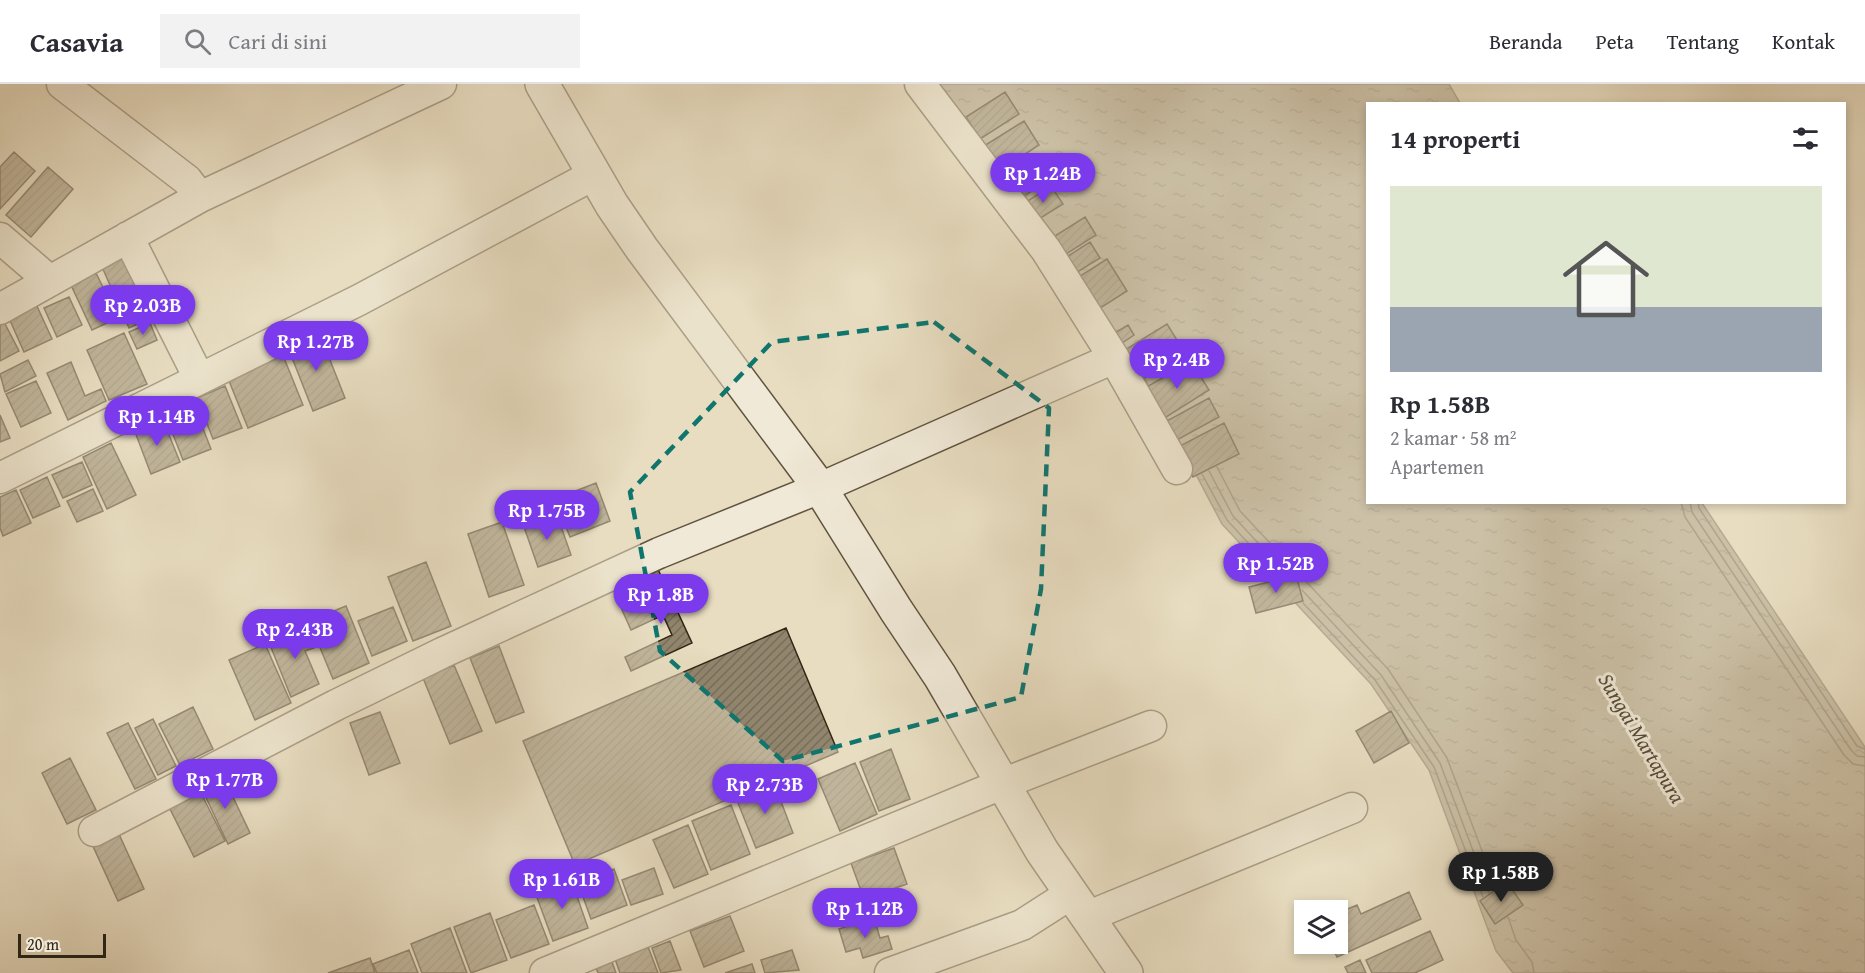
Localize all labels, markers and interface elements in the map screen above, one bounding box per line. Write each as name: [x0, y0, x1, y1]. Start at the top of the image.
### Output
search box: [160, 14, 580, 68]
text: Casavia: [30, 21, 124, 62]
icon: search: [181, 25, 214, 58]
text: Cari di sini: [229, 25, 327, 57]
text: Beranda: [1489, 26, 1562, 57]
text: Peta: [1595, 26, 1634, 57]
text: Tentang: [1667, 26, 1739, 57]
text: Kontak: [1772, 26, 1835, 57]
text: 14 properti: [1390, 119, 1520, 158]
icon: filters: [1789, 122, 1822, 155]
pin: Rp 1.24B: [981, 153, 1105, 204]
text: Rp 1.24B: [1004, 158, 1082, 187]
icon: home: [1552, 225, 1660, 333]
pin: Rp 2.03B: [81, 285, 205, 336]
text: Rp 2.03B: [104, 290, 182, 319]
pin: Rp 1.27B: [254, 321, 378, 372]
text: Rp 1.27B: [277, 326, 355, 355]
pin: Rp 2.4B: [1122, 339, 1232, 390]
text: Rp 2.4B: [1144, 344, 1210, 373]
text: Rp 1.58B: [1390, 384, 1490, 423]
pin: Rp 1.14B: [95, 396, 219, 447]
text: Rp 1.14B: [118, 401, 196, 430]
text: 2 kamar · 58 m²: [1390, 423, 1517, 452]
text: Apartemen: [1390, 452, 1484, 481]
pin: Rp 1.75B: [485, 490, 609, 541]
text: Rp 1.75B: [508, 495, 586, 524]
pin: Rp 1.52B: [1214, 543, 1338, 594]
text: Rp 1.52B: [1237, 548, 1315, 577]
pin: Rp 1.8B: [606, 574, 716, 625]
text: Rp 1.8B: [628, 579, 694, 608]
pin: Rp 2.43B: [233, 609, 357, 660]
text: Rp 2.43B: [256, 614, 334, 643]
water label: Sungai Martapura: [1591, 667, 1693, 809]
pin: Rp 1.77B: [163, 759, 287, 810]
text: Rp 1.77B: [186, 764, 264, 793]
pin: Rp 2.73B: [703, 764, 827, 815]
text: Rp 2.73B: [726, 769, 804, 798]
pin: Rp 1.58B: [1439, 852, 1563, 903]
text: Rp 1.58B: [1462, 857, 1540, 886]
pin: Rp 1.61B: [500, 859, 624, 910]
text: Rp 1.61B: [523, 864, 601, 893]
pin: Rp 1.12B: [803, 888, 927, 939]
text: Rp 1.12B: [826, 893, 904, 922]
map controls: [1294, 900, 1348, 954]
button: layers: [1294, 900, 1348, 954]
scale bar: [18, 931, 106, 958]
text: 20 m: [27, 932, 59, 956]

